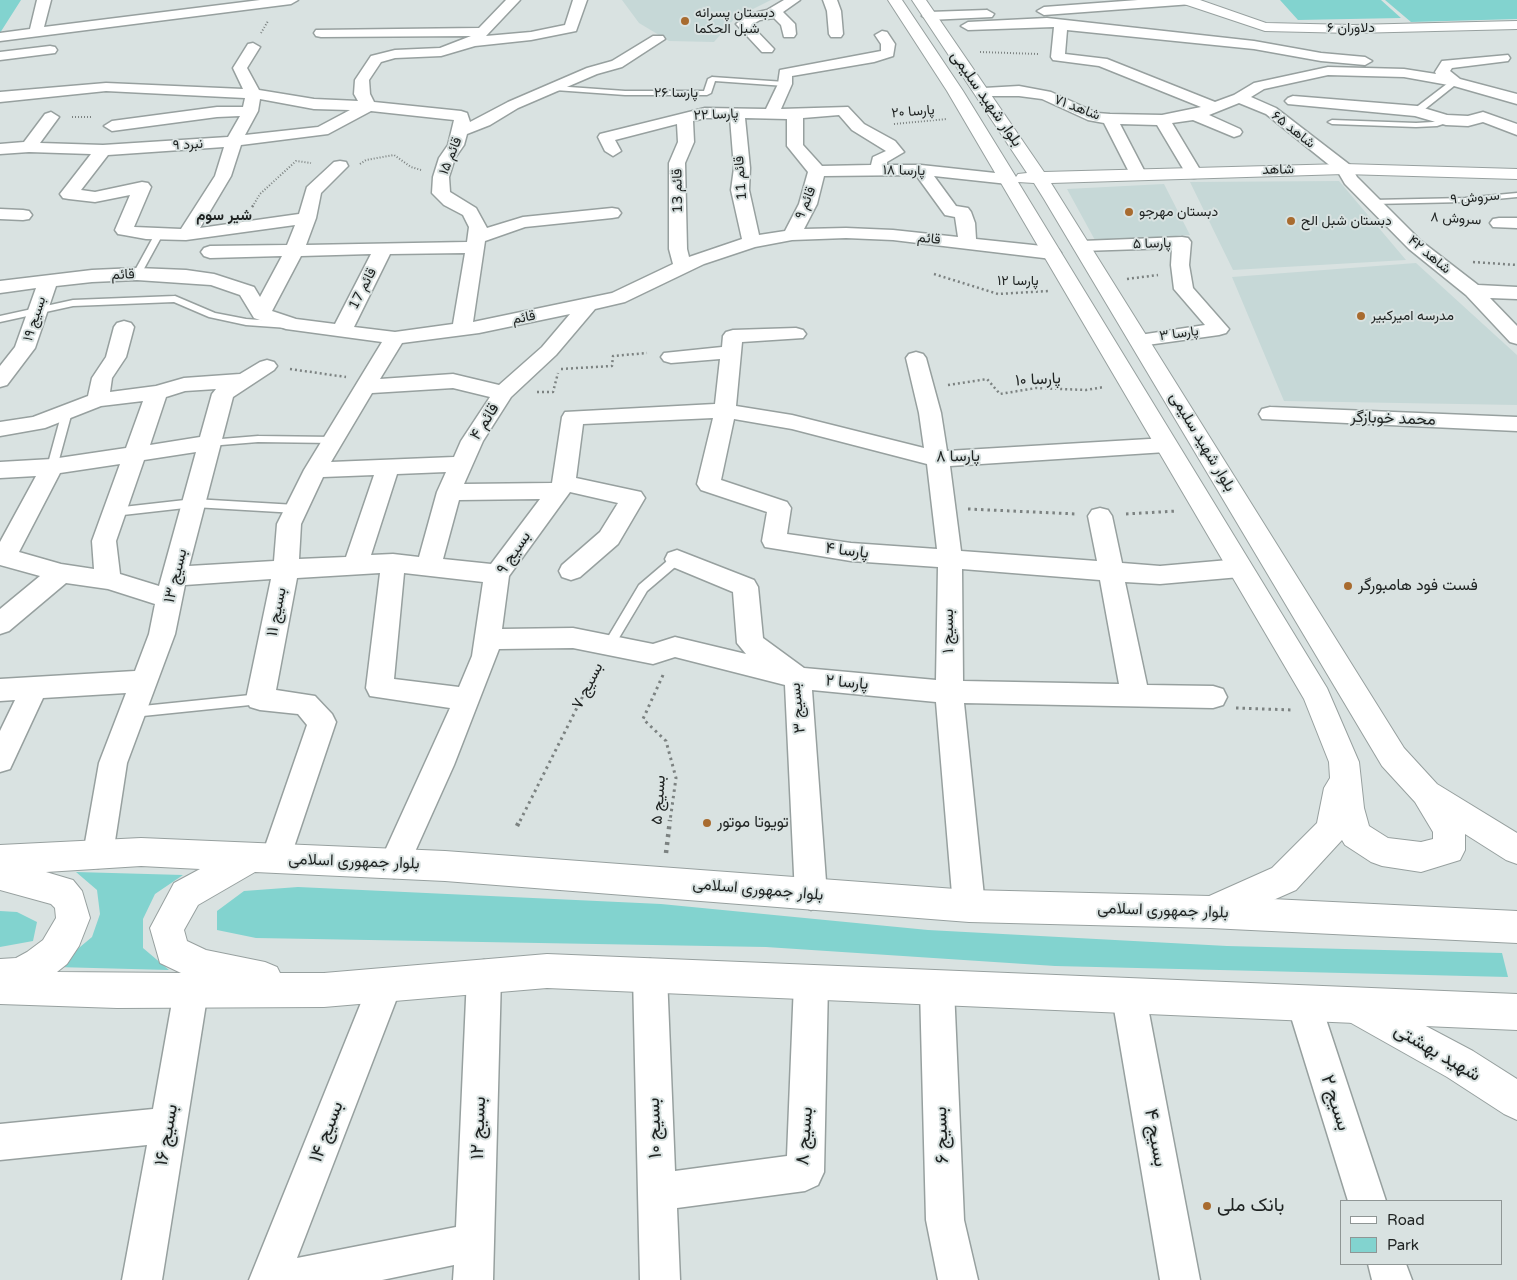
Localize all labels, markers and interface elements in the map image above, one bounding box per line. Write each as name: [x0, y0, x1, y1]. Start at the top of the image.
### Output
place label: دبستان پسرانه شبل الحکما: [695, 5, 775, 38]
marker: دبستان پسرانه شبل الحکما: [679, 15, 691, 27]
street label: دلاوران ۶: [1327, 20, 1375, 36]
street label: بلوار شهید سلیمی: [946, 47, 1026, 151]
street label: پارسا ۲۶: [654, 85, 698, 101]
street label: شاهد ۷۱: [1052, 92, 1102, 124]
street label: پارسا ۲۰: [891, 102, 935, 122]
street label: پارسا ۲۲: [693, 105, 739, 125]
street label: شاهد ۶۵: [1268, 108, 1318, 152]
street label: قائم ۱۵: [436, 135, 466, 177]
street label: نبرد ۹: [172, 136, 204, 154]
street label: قائم 11: [731, 155, 751, 201]
street label: شاهد: [1262, 161, 1294, 179]
street label: پارسا ۱۸: [883, 162, 925, 180]
street label: قائم 13: [669, 169, 687, 213]
street label: قائم ۹: [792, 184, 820, 222]
street label: سروش ۹: [1450, 187, 1500, 209]
place label: دبستان مهرجو: [1139, 204, 1218, 220]
marker: دبستان مهرجو: [1123, 206, 1135, 218]
district label: شیر سوم: [196, 207, 252, 225]
street label: سروش ۸: [1430, 209, 1482, 229]
place label: دبستان شبل الح: [1301, 213, 1392, 229]
marker: دبستان شبل الح: [1285, 215, 1297, 227]
street label: قائم: [917, 229, 941, 249]
street label: شاهد ۴۲: [1404, 232, 1454, 278]
street label: پارسا ۵: [1133, 235, 1171, 253]
street label: قائم 17: [345, 265, 381, 313]
street label: قائم: [111, 266, 135, 284]
street label: پارسا ۱۲: [997, 273, 1039, 289]
street label: بسیج ۱۹: [20, 295, 50, 343]
street label: قائم: [511, 308, 537, 328]
place label: مدرسه امیرکبیر: [1371, 308, 1454, 324]
marker: مدرسه امیرکبیر: [1355, 310, 1367, 322]
street label: پارسا ۳: [1158, 323, 1200, 345]
street label: پارسا ۱۰: [1015, 369, 1061, 391]
street label: بلوار شهید سلیمی: [1165, 389, 1239, 495]
street label: قائم ۴: [466, 400, 504, 444]
street label: محمد خوبازگر: [1350, 408, 1436, 430]
street label: پارسا ۸: [936, 447, 980, 467]
street label: بسیج ۹: [493, 528, 535, 578]
street label: پارسا ۴: [824, 539, 870, 563]
street label: بسیج ۱۳: [160, 547, 192, 605]
place label: فست فود هامبورگر: [1358, 576, 1478, 596]
marker: فست فود هامبورگر: [1342, 580, 1354, 592]
street label: بسیج ۱۱: [263, 586, 291, 638]
street label: بسیج ۱: [939, 609, 959, 653]
street label: بسیج ۷: [568, 660, 608, 712]
street label: پارسا ۲: [825, 672, 869, 694]
street label: بسیج ۳: [786, 682, 810, 734]
street label: بسیج ۵: [648, 775, 670, 825]
place label: تویوتا موتور: [717, 813, 789, 833]
marker: تویوتا موتور: [701, 817, 713, 829]
street label: بلوار جمهوری اسلامی: [288, 850, 420, 874]
street label: بلوار جمهوری اسلامی: [692, 875, 824, 905]
street label: بلوار جمهوری اسلامی: [1097, 899, 1229, 923]
street label: شهید بهشتی: [1389, 1019, 1485, 1087]
street label: بسیج ۲: [1315, 1072, 1355, 1134]
street label: بسیج ۱۲: [467, 1096, 491, 1160]
street label: بسیج ۱۰: [643, 1097, 667, 1159]
street label: بسیج ۱۴: [305, 1098, 349, 1166]
street label: بسیج ۱۶: [150, 1102, 184, 1168]
street label: بسیج ۸: [792, 1106, 818, 1166]
street label: بسیج ۶: [930, 1106, 954, 1164]
street label: بسیج ۴: [1139, 1107, 1171, 1169]
place label: بانک ملی: [1217, 1195, 1284, 1217]
marker: بانک ملی: [1201, 1200, 1213, 1212]
legend: [1340, 1200, 1502, 1265]
text: Road: [1387, 1211, 1425, 1229]
text: Park: [1387, 1236, 1419, 1254]

